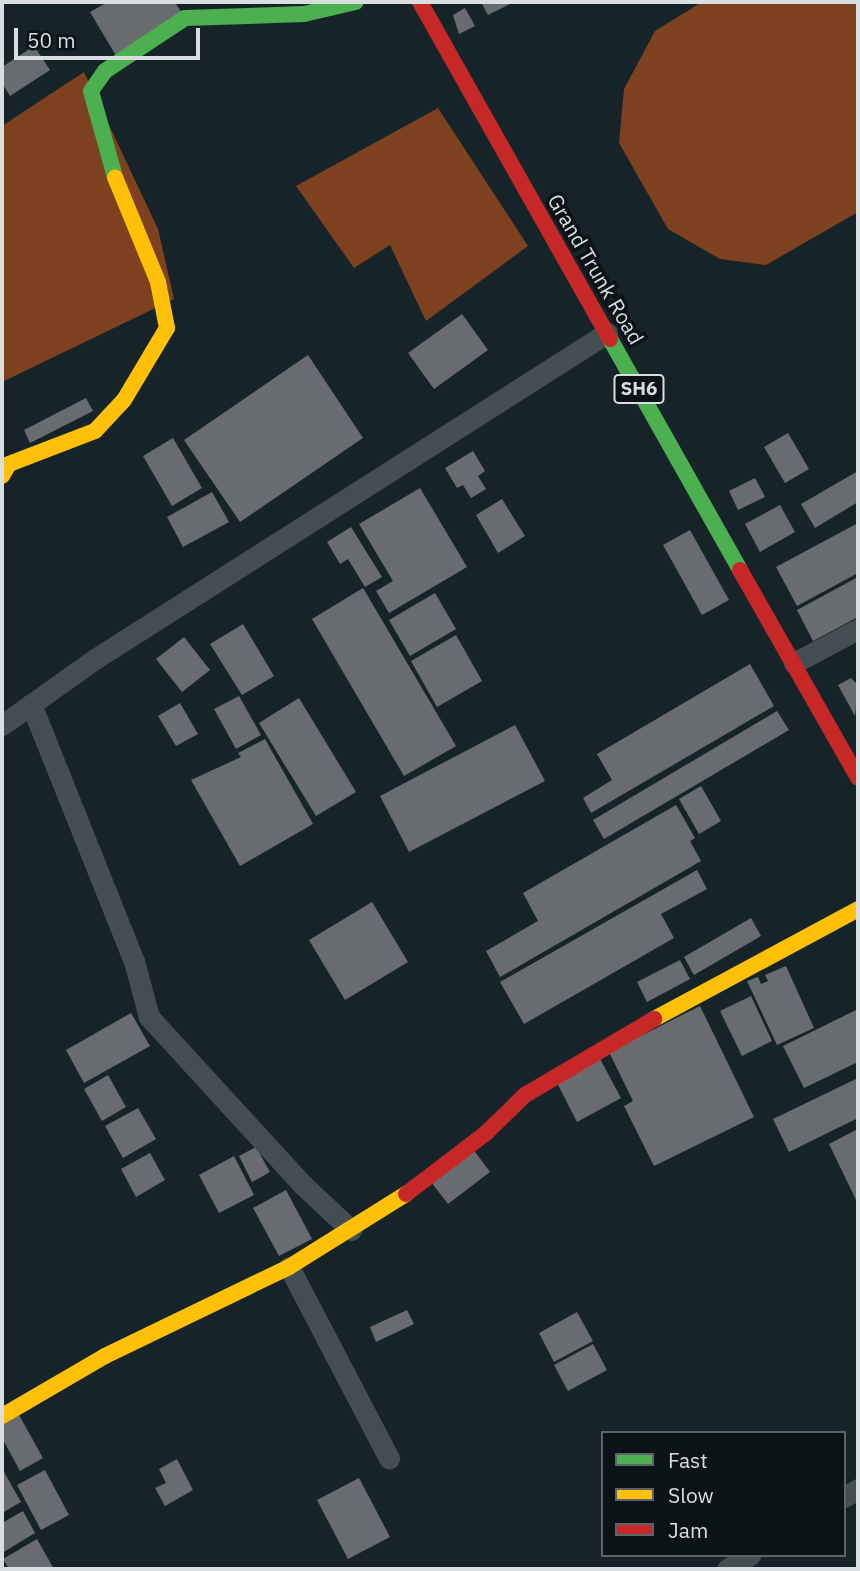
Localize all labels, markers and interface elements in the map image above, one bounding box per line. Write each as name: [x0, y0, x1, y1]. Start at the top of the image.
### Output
scale bar: [18, 14, 203, 58]
text: 50 m: [27, 26, 76, 54]
street label: Grand Trunk Road: [543, 189, 649, 349]
road number: SH6: [613, 374, 665, 404]
legend: [601, 1431, 846, 1557]
text: Fast: [668, 1446, 708, 1474]
text: Slow: [668, 1481, 714, 1509]
text: Jam: [668, 1516, 708, 1544]

